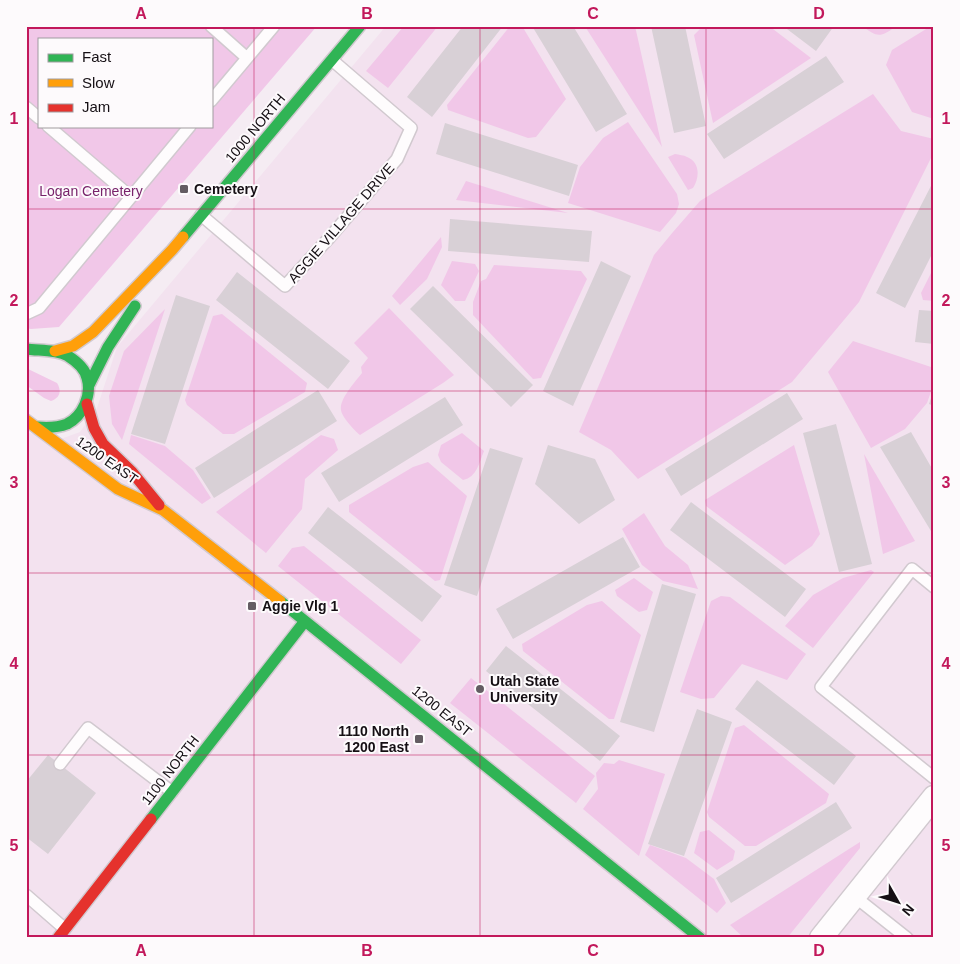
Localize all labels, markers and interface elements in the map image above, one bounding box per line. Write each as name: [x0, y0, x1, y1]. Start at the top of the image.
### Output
text: A: [135, 5, 147, 22]
text: B: [361, 5, 373, 22]
text: C: [587, 5, 599, 22]
text: D: [813, 5, 825, 22]
legend: [38, 38, 212, 128]
text: Fast: [82, 48, 112, 65]
text: Slow: [82, 74, 115, 91]
street label: 1000 NORTH: [222, 90, 288, 166]
text: Jam: [82, 98, 110, 115]
text: 1: [10, 110, 19, 127]
text: 1: [942, 110, 951, 127]
street label: AGGIE VILLAGE DRIVE: [285, 160, 397, 286]
place label: Cemetery: [194, 181, 258, 197]
park label: Logan Cemetery: [39, 183, 143, 199]
marker: Cemetery: [178, 183, 190, 195]
text: 2: [10, 292, 19, 309]
text: 2: [942, 292, 951, 309]
street label: 1200 EAST: [73, 433, 141, 487]
text: 3: [10, 474, 19, 491]
text: 3: [942, 474, 951, 491]
place label: Aggie Vlg 1: [262, 598, 338, 614]
marker: Aggie Vlg 1: [246, 600, 258, 612]
text: 4: [10, 655, 19, 672]
text: 4: [942, 655, 951, 672]
place label: Utah State University: [490, 673, 559, 705]
street label: 1200 EAST: [409, 682, 475, 740]
marker: Utah State University: [474, 683, 486, 695]
place label: 1110 North 1200 East: [338, 723, 409, 755]
street label: 1100 NORTH: [138, 732, 202, 808]
marker: 1110 North 1200 East: [413, 733, 425, 745]
text: 5: [10, 837, 19, 854]
text: 5: [942, 837, 951, 854]
north arrow: [872, 876, 922, 926]
text: N: [899, 901, 918, 919]
text: A: [135, 942, 147, 959]
text: B: [361, 942, 373, 959]
text: C: [587, 942, 599, 959]
text: D: [813, 942, 825, 959]

